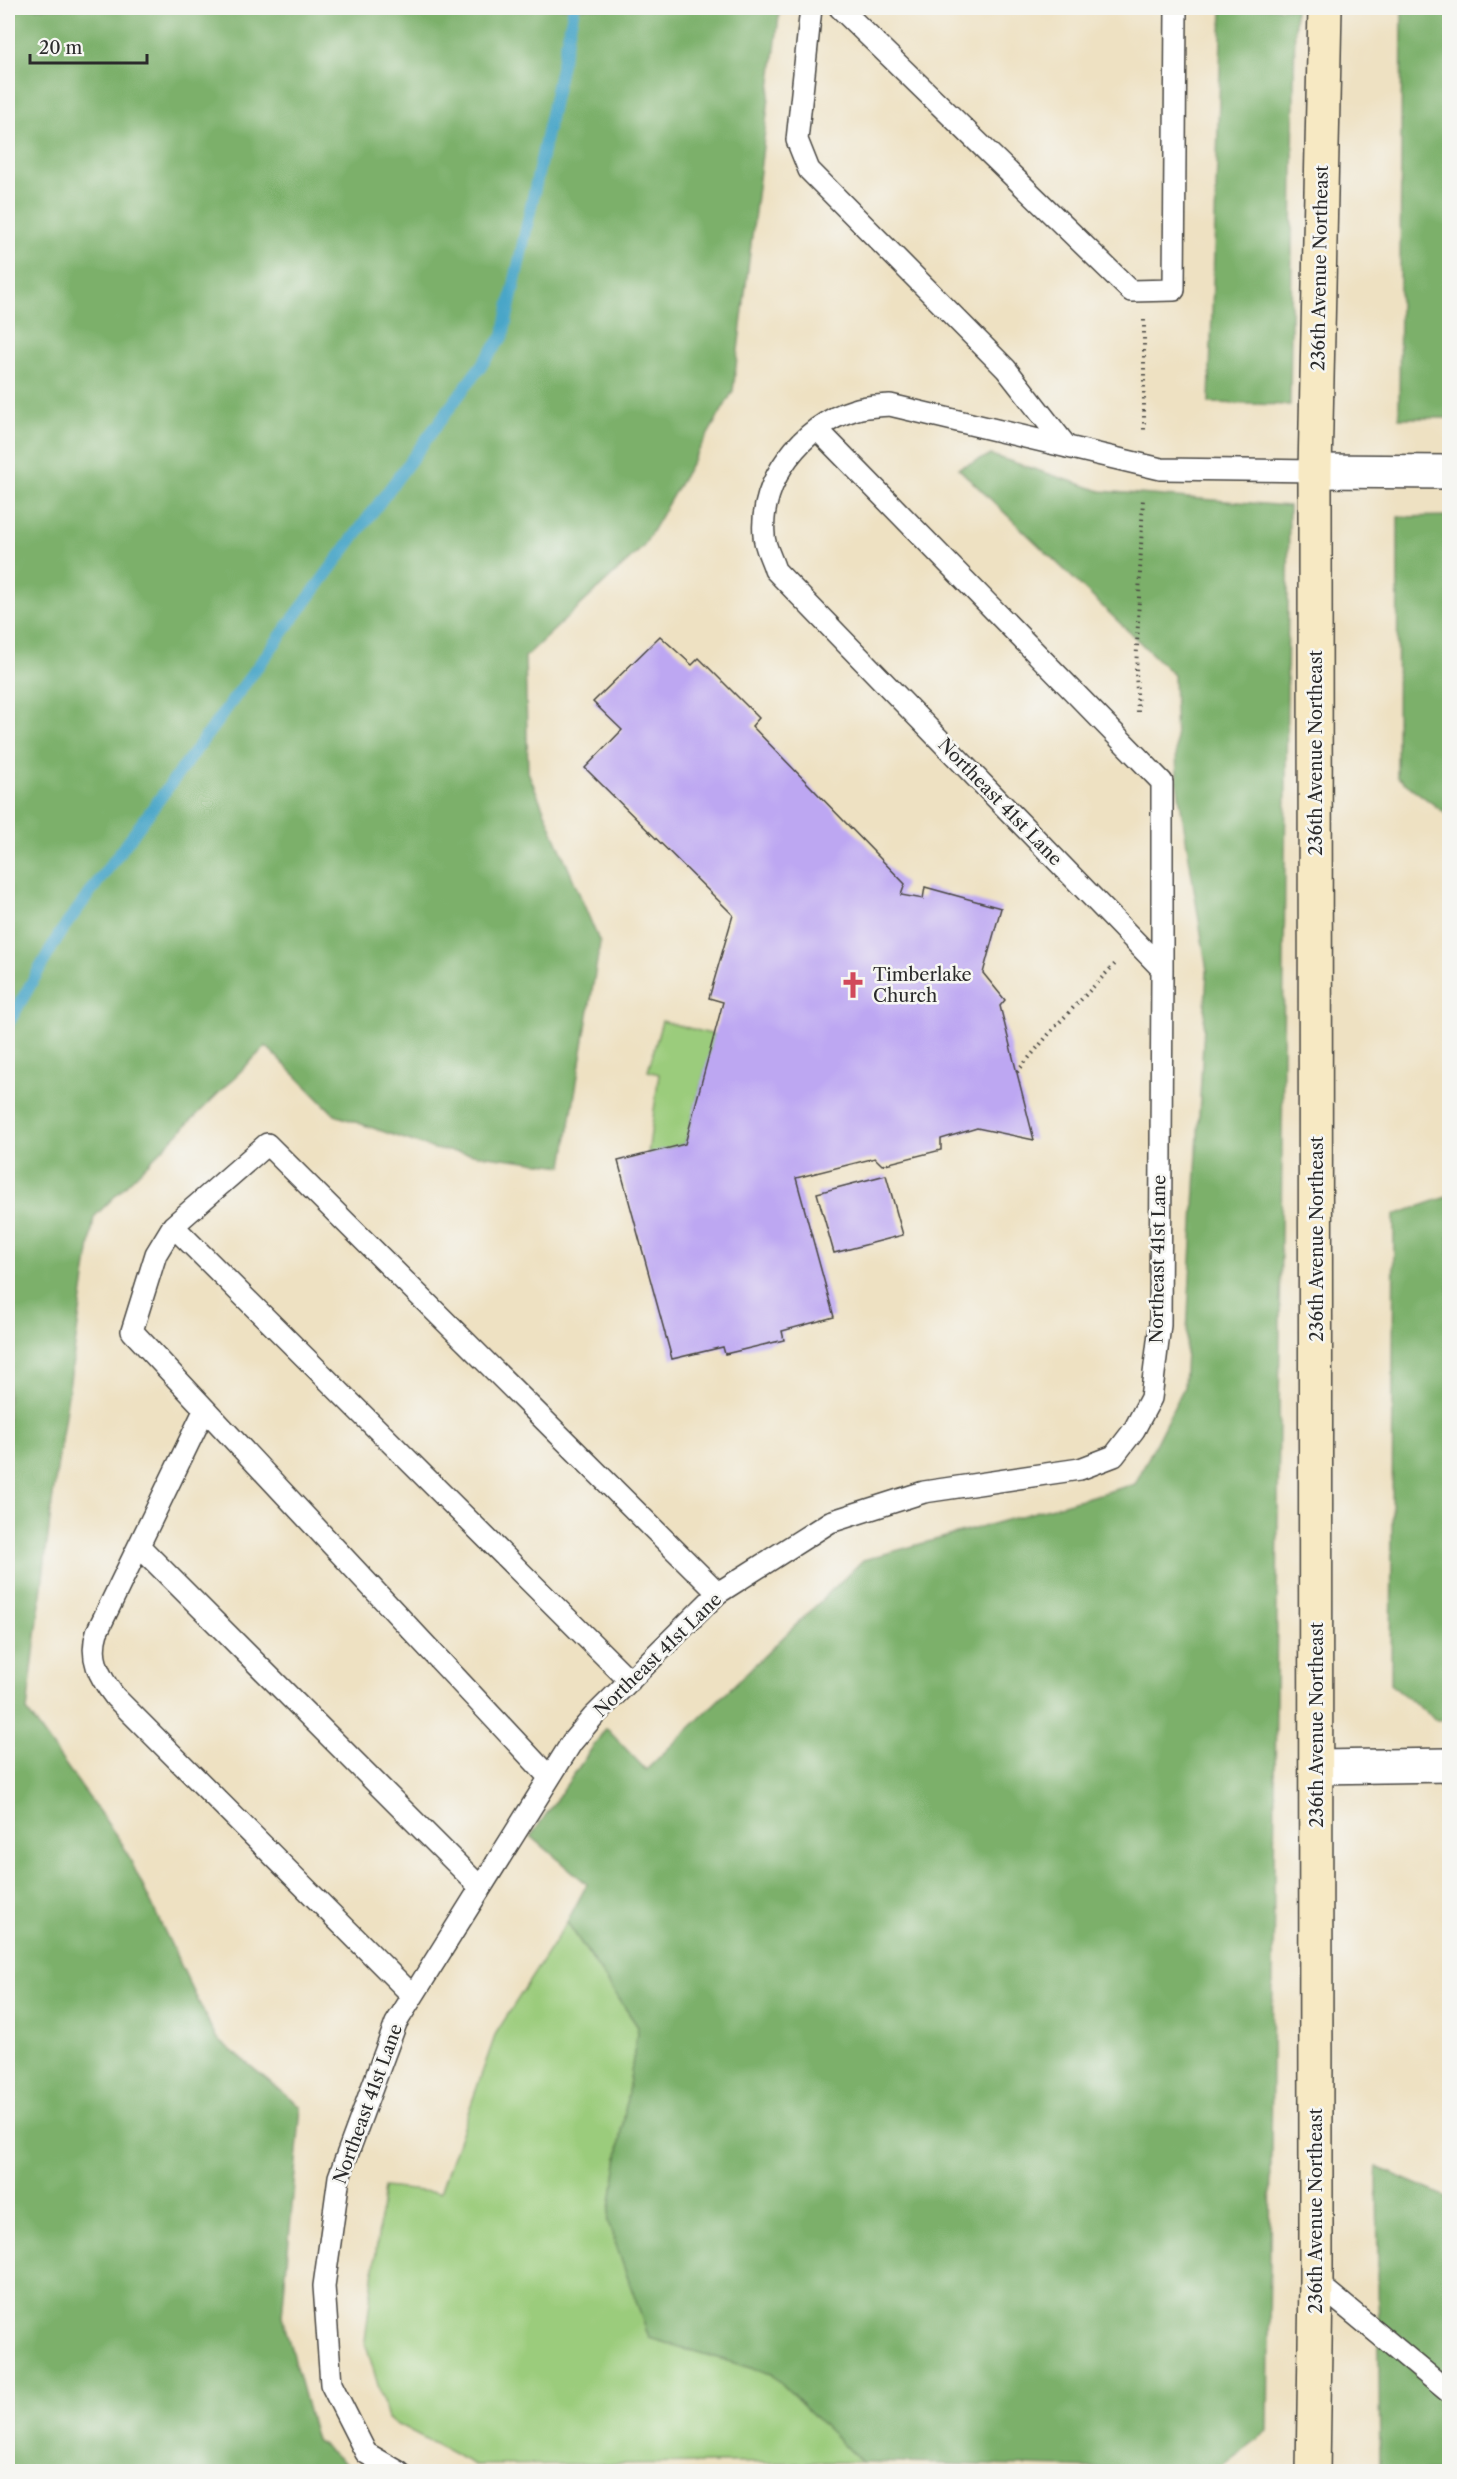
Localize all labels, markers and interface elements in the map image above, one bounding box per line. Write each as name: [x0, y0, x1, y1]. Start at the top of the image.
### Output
scale bar: [30, 27, 147, 65]
text: 20 m: [39, 37, 83, 59]
street label: 236th Avenue Northeast: [1307, 164, 1333, 371]
street label: 236th Avenue Northeast: [1305, 650, 1327, 856]
street label: Northeast 41st Lane: [934, 734, 1066, 870]
place label: Timberlake Church: [873, 964, 972, 1007]
church icon: Timberlake Church: [838, 970, 868, 1000]
street label: 236th Avenue Northeast: [1306, 1136, 1328, 1342]
street label: Northeast 41st Lane: [1146, 1175, 1170, 1343]
street label: Northeast 41st Lane: [590, 1589, 726, 1721]
street label: 236th Avenue Northeast: [1306, 1622, 1328, 1828]
street label: Northeast 41st Lane: [329, 2021, 407, 2187]
street label: 236th Avenue Northeast: [1305, 2108, 1327, 2314]

